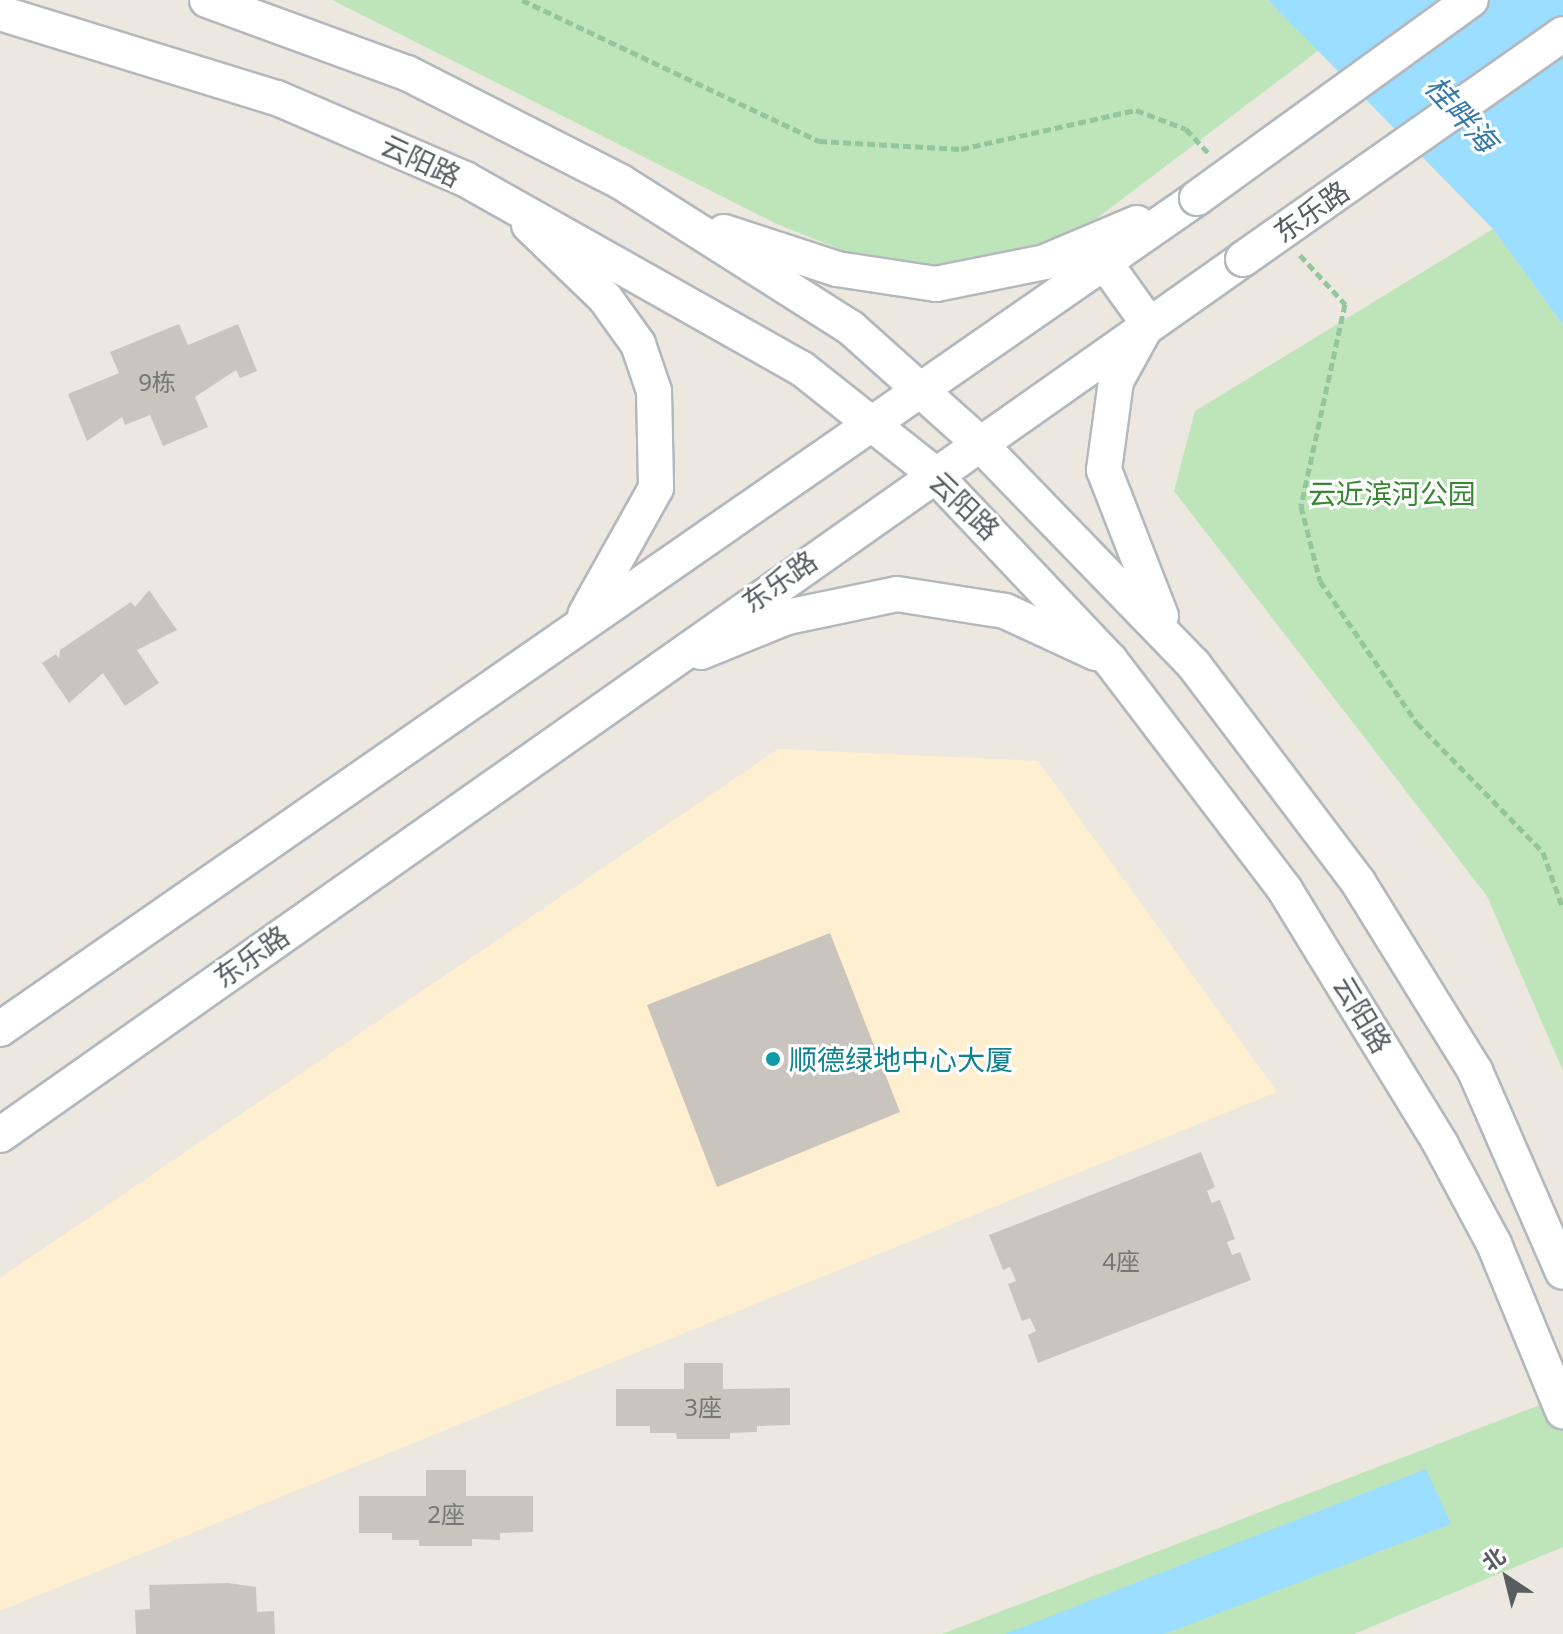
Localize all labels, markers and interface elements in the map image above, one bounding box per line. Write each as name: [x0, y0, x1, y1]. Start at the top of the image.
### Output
water label: 桂畔海: [1418, 69, 1504, 159]
street label: 云阳路: [376, 127, 466, 193]
street label: 东乐路: [1267, 173, 1355, 249]
house number: 9栋: [138, 368, 176, 396]
street label: 云阳路: [923, 464, 1007, 546]
park label: 云近滨河公园: [1308, 476, 1476, 510]
street label: 东乐路: [735, 543, 823, 619]
street label: 东乐路: [207, 918, 295, 994]
street label: 云阳路: [1327, 969, 1399, 1059]
place label: 顺德绿地中心大厦: [789, 1042, 1013, 1076]
marker: 顺德绿地中心大厦: [764, 1050, 782, 1068]
house number: 4座: [1102, 1247, 1140, 1275]
house number: 3座: [684, 1393, 722, 1421]
house number: 2座: [427, 1500, 465, 1528]
north arrow: [1467, 1538, 1547, 1618]
text: 北: [1476, 1540, 1511, 1577]

